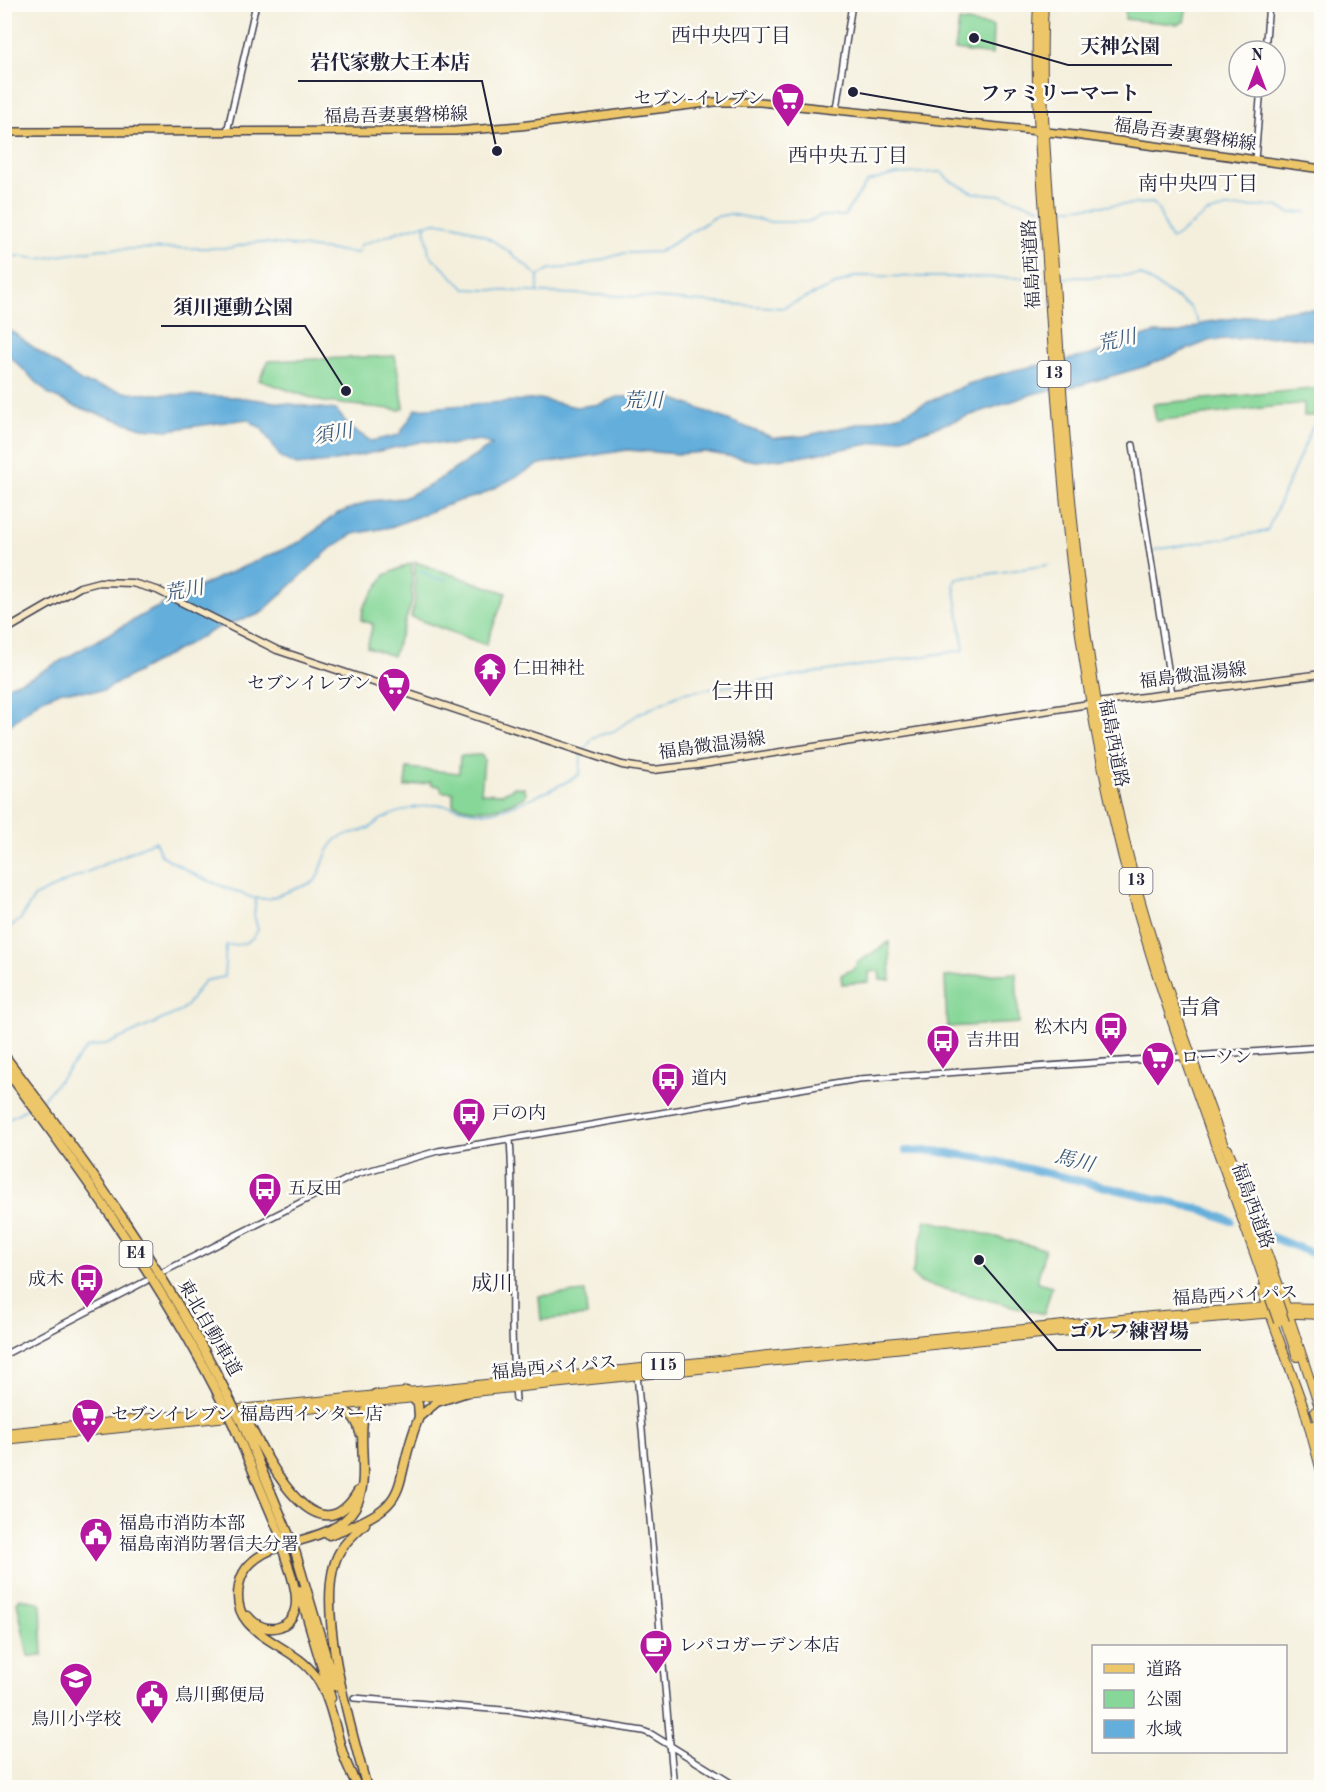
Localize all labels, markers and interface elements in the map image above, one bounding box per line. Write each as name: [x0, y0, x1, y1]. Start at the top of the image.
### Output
district label: 西中央四丁目: [671, 25, 791, 47]
callout: 天神公園: [1068, 27, 1172, 65]
text: 天神公園: [1080, 36, 1160, 58]
north arrow: [1227, 39, 1287, 99]
callout: 岩代家敷大王本店: [298, 43, 482, 81]
text: N: [1251, 48, 1264, 64]
text: 岩代家敷大王本店: [310, 51, 470, 74]
callout: ファミリーマート: [968, 74, 1152, 112]
supermarket icon: セブン-イレブン: [770, 81, 806, 128]
text: ファミリーマート: [980, 84, 1140, 105]
place label: セブン-イレブン: [634, 89, 765, 108]
street label: 福島吾妻裏磐梯線: [324, 104, 468, 126]
street label: 福島吾妻裏磐梯線: [1112, 114, 1258, 154]
district label: 西中央五丁目: [788, 145, 908, 167]
district label: 南中央四丁目: [1138, 173, 1258, 195]
street label: 福島西道路: [1019, 219, 1043, 310]
callout: 須川運動公園: [161, 288, 305, 326]
text: 須川運動公園: [173, 296, 293, 319]
water label: 荒川: [1095, 325, 1141, 356]
road number: 13: [1038, 361, 1070, 387]
water label: 荒川: [623, 390, 665, 412]
water label: 須川: [311, 419, 356, 448]
water label: 荒川: [162, 576, 208, 606]
temple icon: 仁田神社: [472, 651, 508, 698]
place label: 仁田神社: [513, 658, 585, 678]
street label: 福島微温湯線: [1138, 659, 1248, 692]
supermarket icon: セブンイレブン: [376, 666, 412, 713]
place label: セブンイレブン: [247, 674, 371, 693]
district label: 仁井田: [712, 680, 775, 703]
street label: 福島西道路: [1096, 697, 1132, 789]
street label: 福島微温湯線: [657, 728, 767, 762]
road number: 13: [1120, 868, 1152, 894]
district label: 吉倉: [1179, 996, 1221, 1019]
bus stop icon: 松木内: [1093, 1010, 1129, 1057]
place label: 松木内: [1034, 1017, 1088, 1037]
bus stop icon: 吉井田: [925, 1023, 961, 1070]
place label: 吉井田: [966, 1030, 1020, 1050]
supermarket icon: ローソン: [1140, 1040, 1176, 1087]
place label: ローソン: [1181, 1049, 1252, 1067]
bus stop icon: 道内: [650, 1061, 686, 1108]
place label: 道内: [691, 1068, 727, 1088]
bus stop icon: 戸の内: [451, 1096, 487, 1143]
place label: 戸の内: [492, 1103, 546, 1123]
water label: 馬川: [1052, 1146, 1098, 1177]
street label: 福島西道路: [1228, 1160, 1278, 1251]
bus stop icon: 五反田: [247, 1171, 283, 1218]
place label: 五反田: [288, 1179, 342, 1198]
road number: E4: [120, 1241, 152, 1267]
bus stop icon: 成木: [69, 1262, 105, 1309]
place label: 成木: [28, 1269, 64, 1289]
district label: 成川: [471, 1272, 513, 1295]
street label: 東北自動車道: [174, 1276, 246, 1379]
street label: 福島西バイパス: [1172, 1282, 1298, 1308]
callout: ゴルフ練習場: [1057, 1312, 1201, 1350]
text: ゴルフ練習場: [1069, 1320, 1189, 1343]
street label: 福島西バイパス: [490, 1352, 617, 1382]
road number: 115: [642, 1353, 684, 1379]
supermarket icon: セブンイレブン 福島西インター店: [70, 1397, 106, 1444]
place label: セブンイレブン 福島西インター店: [111, 1404, 383, 1424]
place label: 福島市消防本部 福島南消防署信夫分署: [119, 1513, 299, 1554]
public building icon: 福島市消防本部 福島南消防署信夫分署: [78, 1516, 114, 1563]
cafe icon: レパコガーデン本店: [638, 1628, 674, 1675]
place label: レパコガーデン本店: [679, 1635, 839, 1655]
legend: [1092, 1645, 1287, 1753]
text: 道路: [1146, 1659, 1182, 1679]
school or university icon: 鳥川小学校: [58, 1661, 94, 1708]
public building icon: 鳥川郵便局: [134, 1678, 170, 1725]
place label: 鳥川郵便局: [175, 1685, 265, 1705]
text: 公園: [1146, 1690, 1182, 1709]
place label: 鳥川小学校: [31, 1709, 121, 1729]
text: 水域: [1146, 1719, 1182, 1739]

